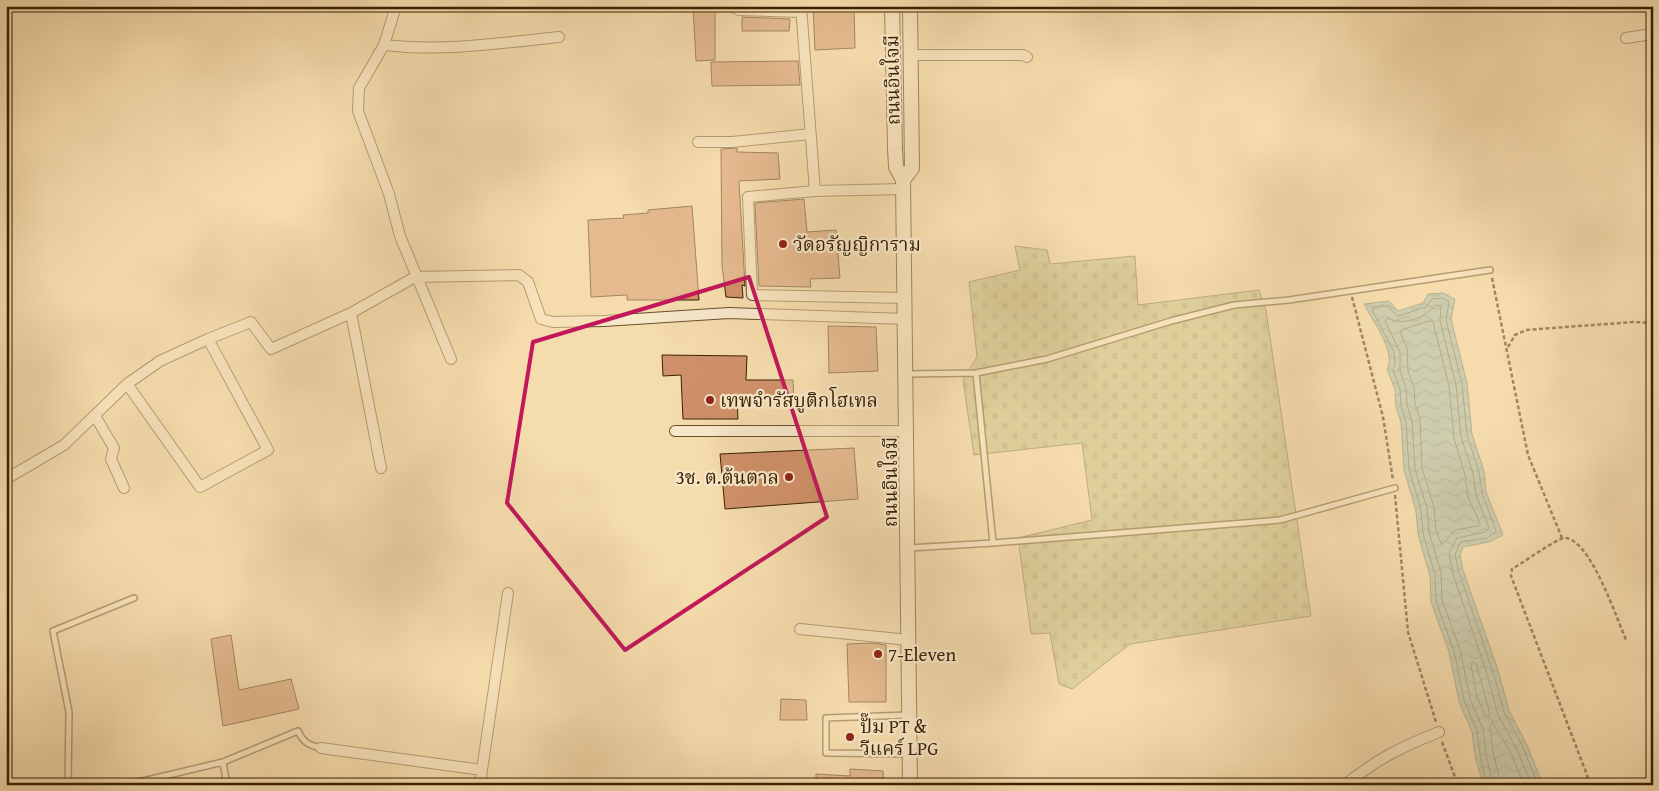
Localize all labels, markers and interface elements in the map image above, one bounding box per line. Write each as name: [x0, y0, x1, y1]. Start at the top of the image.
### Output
street label: ถนนอินใจมี: [877, 35, 907, 125]
place label: วัดอรัญญิการาม: [793, 230, 921, 258]
marker: วัดอรัญญิการาม: [777, 238, 789, 250]
place label: เทพจำรัสบูติกโฮเทล: [720, 386, 878, 414]
marker: เทพจำรัสบูติกโฮเทล: [704, 394, 716, 406]
street label: ถนนอินใจมี: [876, 437, 904, 527]
place label: 3ช. ต.ต้นตาล: [676, 463, 779, 491]
marker: 3ช. ต.ต้นตาล: [783, 471, 795, 483]
place label: 7-Eleven: [888, 640, 956, 668]
marker: 7-Eleven: [872, 648, 884, 660]
place label: ปั๊ม PT & วีแคร์ LPG: [860, 712, 939, 762]
marker: ปั๊ม PT & วีแคร์ LPG: [844, 731, 856, 743]

